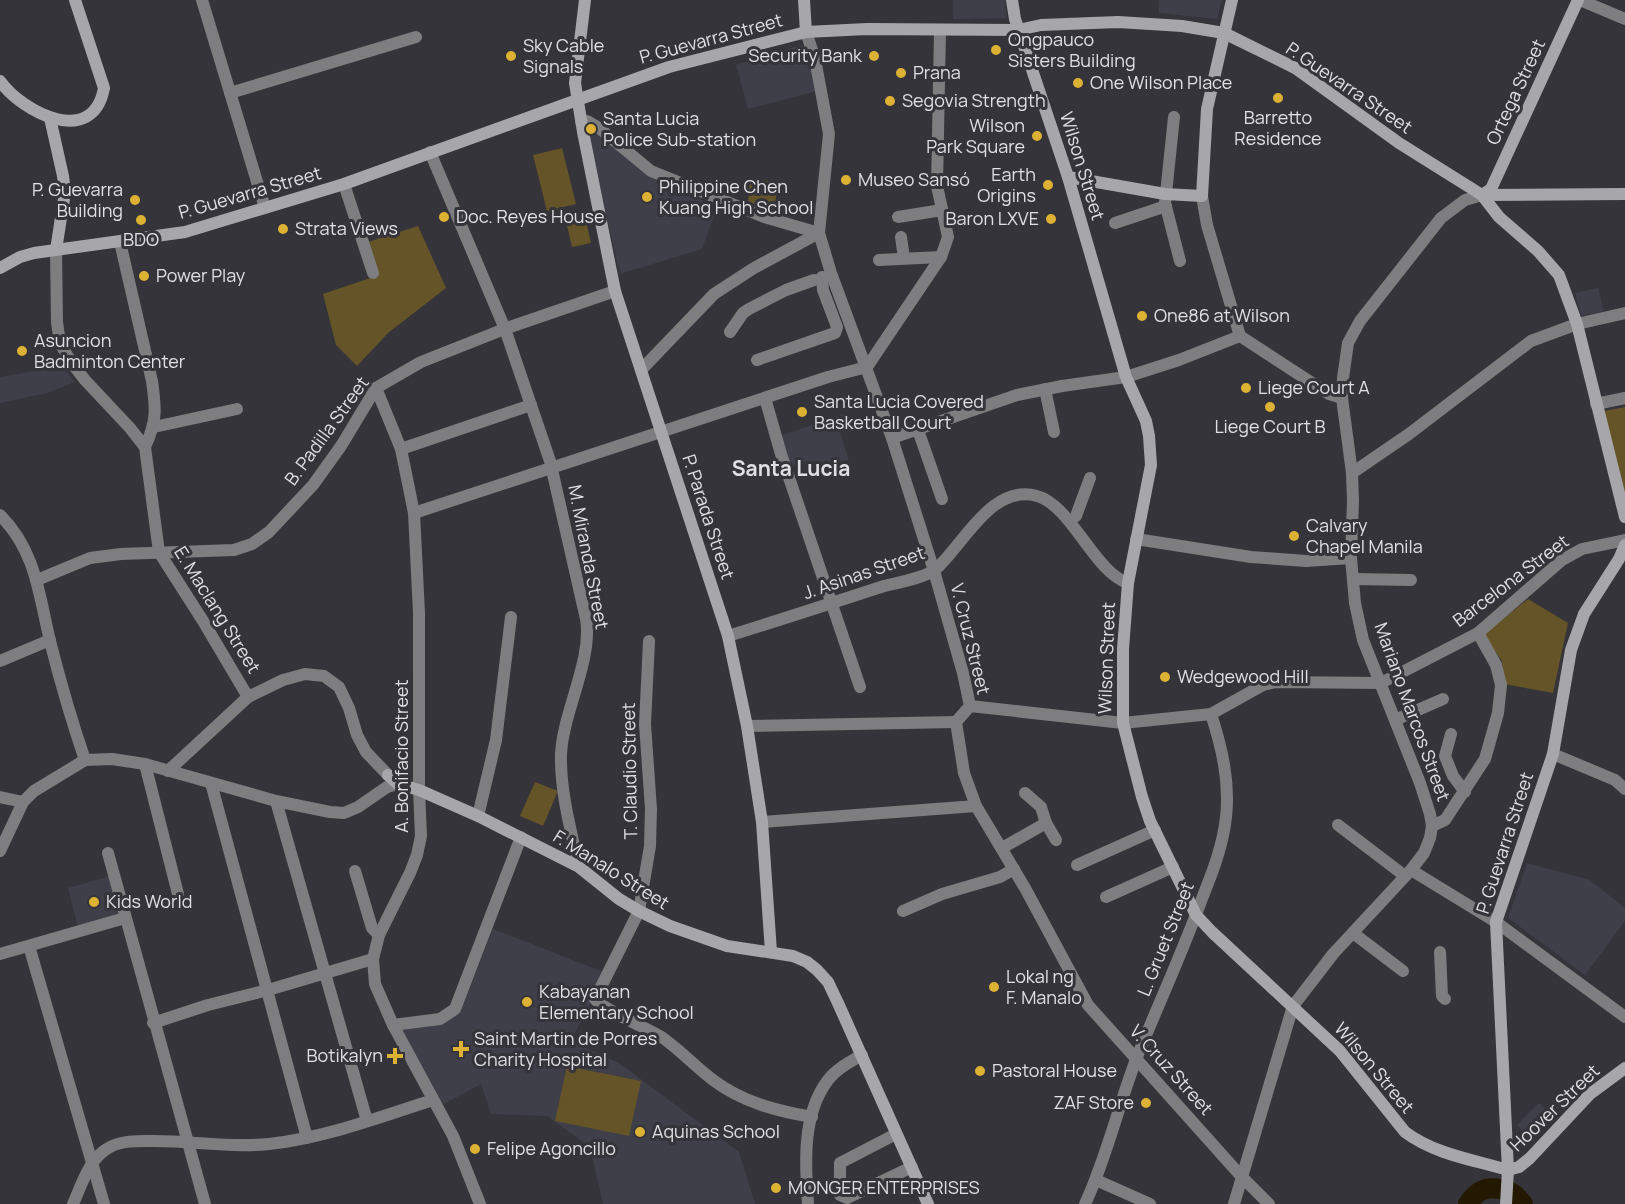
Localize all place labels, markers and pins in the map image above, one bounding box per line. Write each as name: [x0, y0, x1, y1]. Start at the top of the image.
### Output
place label: Ongpauco Sisters Building: [1008, 27, 1136, 72]
place label: Sky Cable Signals: [523, 33, 604, 78]
place label: Security Bank: [748, 43, 863, 67]
marker: Ongpauco Sisters Building: [989, 43, 1003, 57]
marker: Sky Cable Signals: [504, 49, 518, 63]
marker: Security Bank: [867, 49, 881, 63]
place label: Prana: [913, 60, 961, 84]
marker: Prana: [894, 66, 908, 80]
place label: One Wilson Place: [1090, 70, 1232, 94]
marker: One Wilson Place: [1071, 76, 1085, 90]
place label: Segovia Strength: [902, 88, 1046, 112]
marker: Barretto Residence: [1271, 91, 1285, 105]
marker: Segovia Strength: [883, 94, 897, 108]
place label: Barretto Residence: [1234, 105, 1322, 150]
place label: Santa Lucia Police Sub-station: [603, 106, 756, 151]
place label: Wilson Park Square: [926, 113, 1025, 158]
marker: Santa Lucia Police Sub-station: [584, 122, 598, 136]
marker: Wilson Park Square: [1030, 129, 1044, 143]
place label: Earth Origins: [977, 162, 1036, 207]
place label: Museo Sansó: [858, 167, 970, 191]
marker: Museo Sansó: [839, 173, 853, 187]
place label: Philippine Chen Kuang High School: [659, 174, 813, 219]
place label: P. Guevarra Building: [32, 177, 123, 222]
marker: Earth Origins: [1041, 178, 1055, 192]
marker: Philippine Chen Kuang High School: [640, 190, 654, 204]
marker: P. Guevarra Building: [128, 193, 142, 207]
place label: Doc. Reyes House: [456, 204, 605, 228]
place label: Baron LXVE: [945, 206, 1039, 230]
marker: Doc. Reyes House: [437, 210, 451, 224]
marker: Baron LXVE: [1044, 212, 1058, 226]
marker: BDO: [134, 213, 148, 227]
place label: Strata Views: [295, 216, 398, 240]
marker: Strata Views: [276, 222, 290, 236]
place label: BDO: [123, 227, 159, 251]
place label: Power Play: [156, 263, 246, 287]
marker: Power Play: [137, 269, 151, 283]
place label: One86 at Wilson: [1154, 303, 1290, 327]
marker: One86 at Wilson: [1135, 309, 1149, 323]
place label: Asuncion Badminton Center: [34, 328, 186, 373]
marker: Asuncion Badminton Center: [15, 344, 29, 358]
place label: Liege Court A: [1258, 375, 1370, 399]
marker: Liege Court A: [1239, 381, 1253, 395]
place label: Santa Lucia Covered Basketball Court: [814, 389, 984, 434]
marker: Liege Court B: [1263, 400, 1277, 414]
marker: Santa Lucia Covered Basketball Court: [795, 405, 809, 419]
place label: Liege Court B: [1214, 414, 1326, 438]
place label: Calvary Chapel Manila: [1306, 513, 1423, 558]
marker: Calvary Chapel Manila: [1287, 529, 1301, 543]
place label: Wedgewood Hill: [1177, 664, 1309, 688]
marker: Wedgewood Hill: [1158, 670, 1172, 684]
place label: Kids World: [106, 889, 192, 913]
marker: Kids World: [87, 895, 101, 909]
place label: Lokal ng F. Manalo: [1006, 964, 1082, 1009]
place label: Kabayanan Elementary School: [539, 979, 694, 1024]
marker: Lokal ng F. Manalo: [987, 980, 1001, 994]
marker: Kabayanan Elementary School: [520, 995, 534, 1009]
place label: Saint Martin de Porres Charity Hospital: [474, 1026, 657, 1071]
marker: Saint Martin de Porres Charity Hospital: [452, 1040, 470, 1058]
place label: Botikalyn: [307, 1043, 383, 1067]
marker: Botikalyn: [388, 1049, 402, 1063]
place label: Pastoral House: [992, 1058, 1117, 1082]
marker: Pastoral House: [973, 1064, 987, 1078]
place label: ZAF Store: [1053, 1090, 1134, 1114]
marker: ZAF Store: [1139, 1096, 1153, 1110]
place label: Aquinas School: [652, 1119, 780, 1143]
marker: Aquinas School: [633, 1125, 647, 1139]
place label: Felipe Agoncillo: [487, 1136, 616, 1160]
marker: Felipe Agoncillo: [468, 1142, 482, 1156]
place label: MONGER ENTERPRISES: [788, 1175, 980, 1199]
marker: MONGER ENTERPRISES: [769, 1181, 783, 1195]

